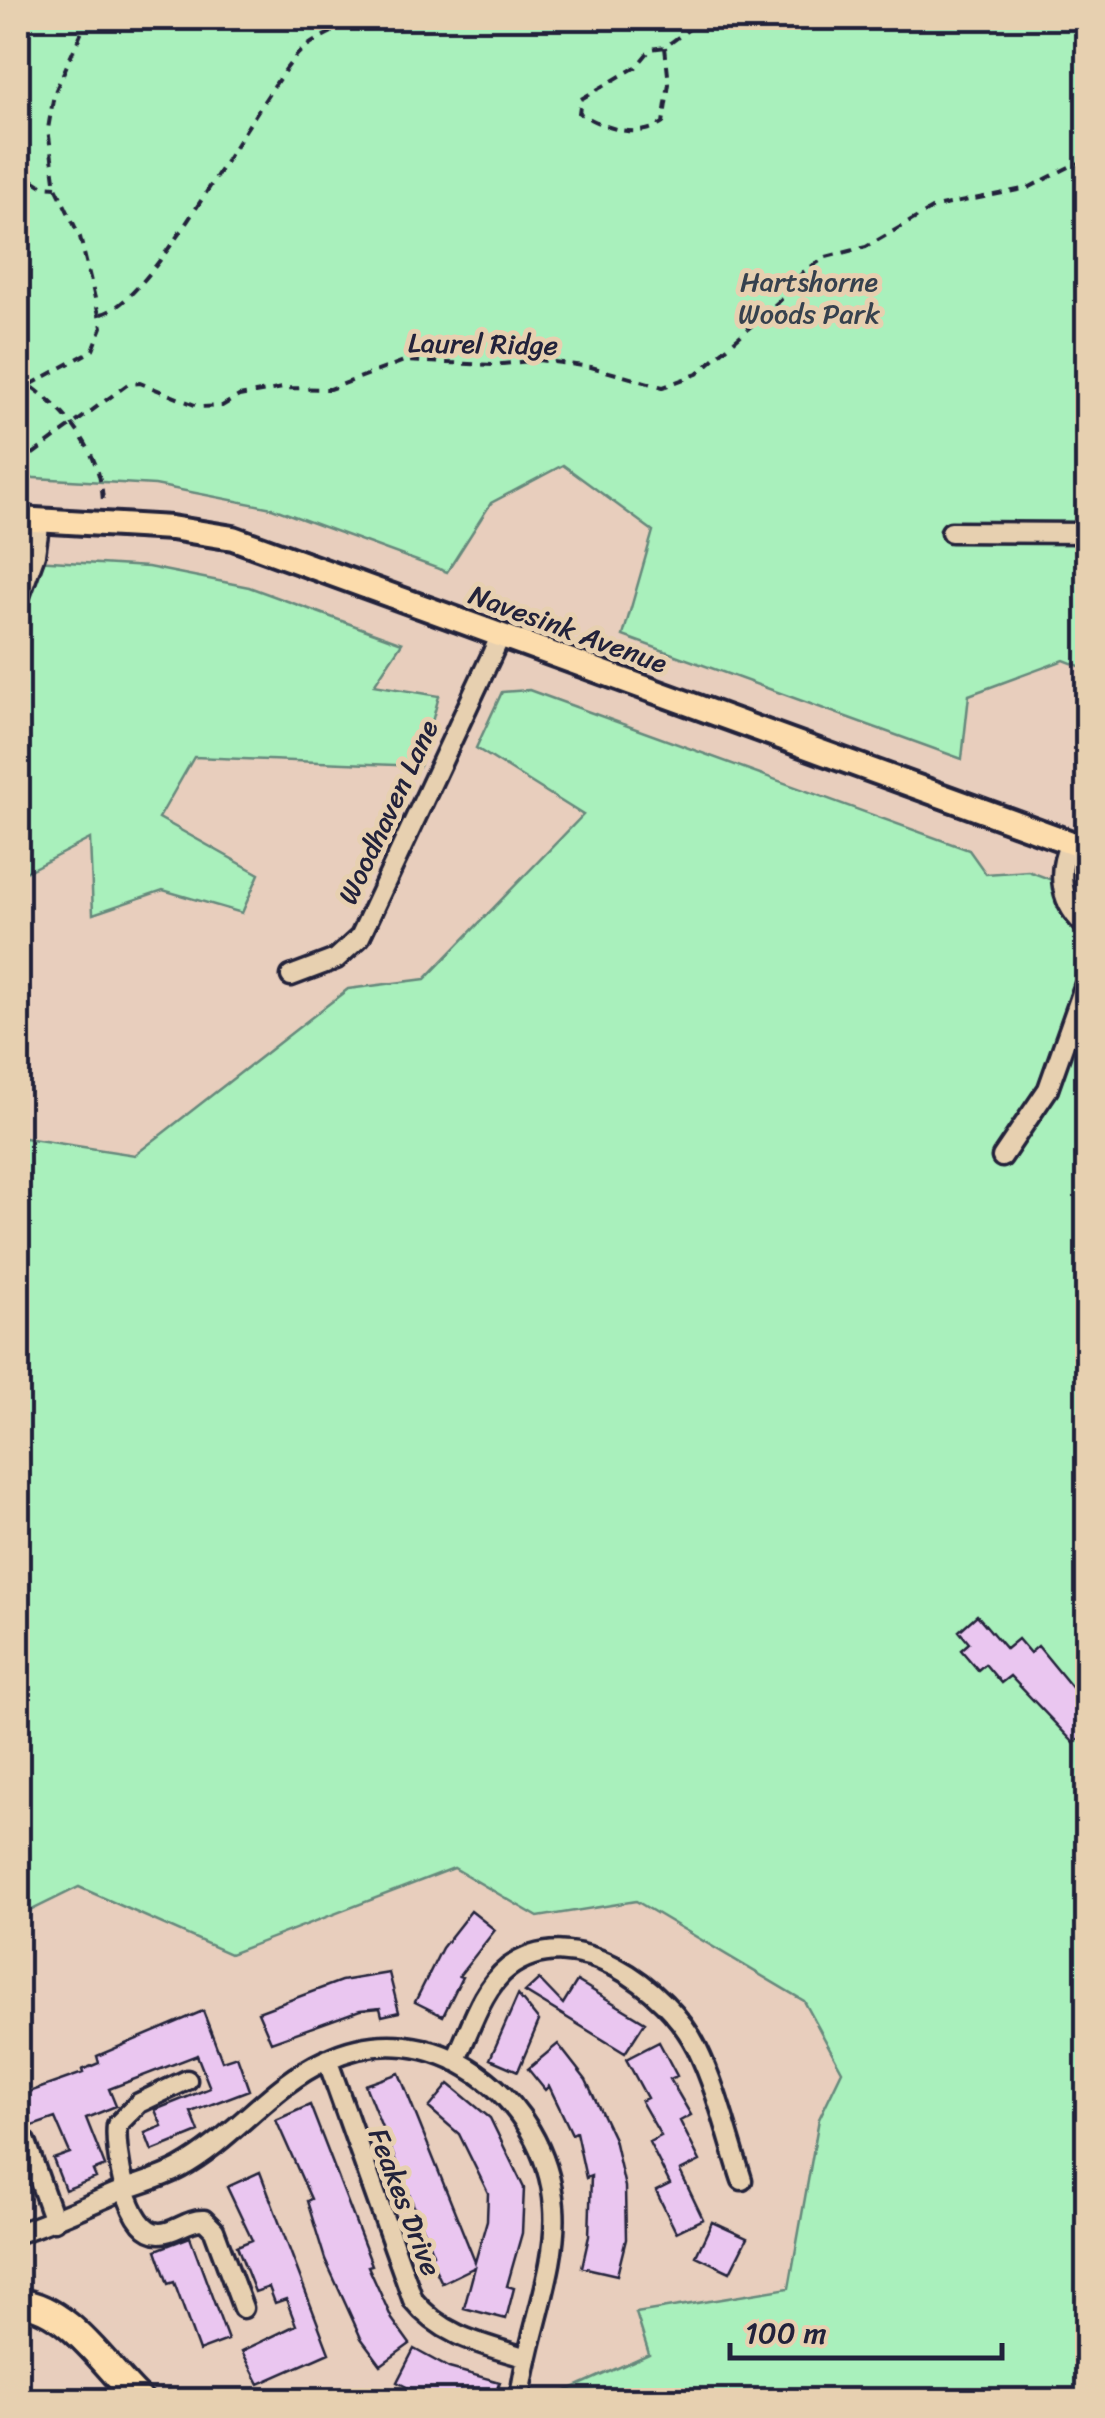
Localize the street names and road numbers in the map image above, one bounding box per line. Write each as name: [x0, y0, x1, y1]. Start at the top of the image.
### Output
street label: Laurel Ridge: [407, 318, 559, 370]
street label: Navesink Avenue: [462, 570, 674, 688]
street label: Woodhaven Lane: [324, 712, 452, 912]
street label: Feakes Drive: [354, 2121, 456, 2283]

